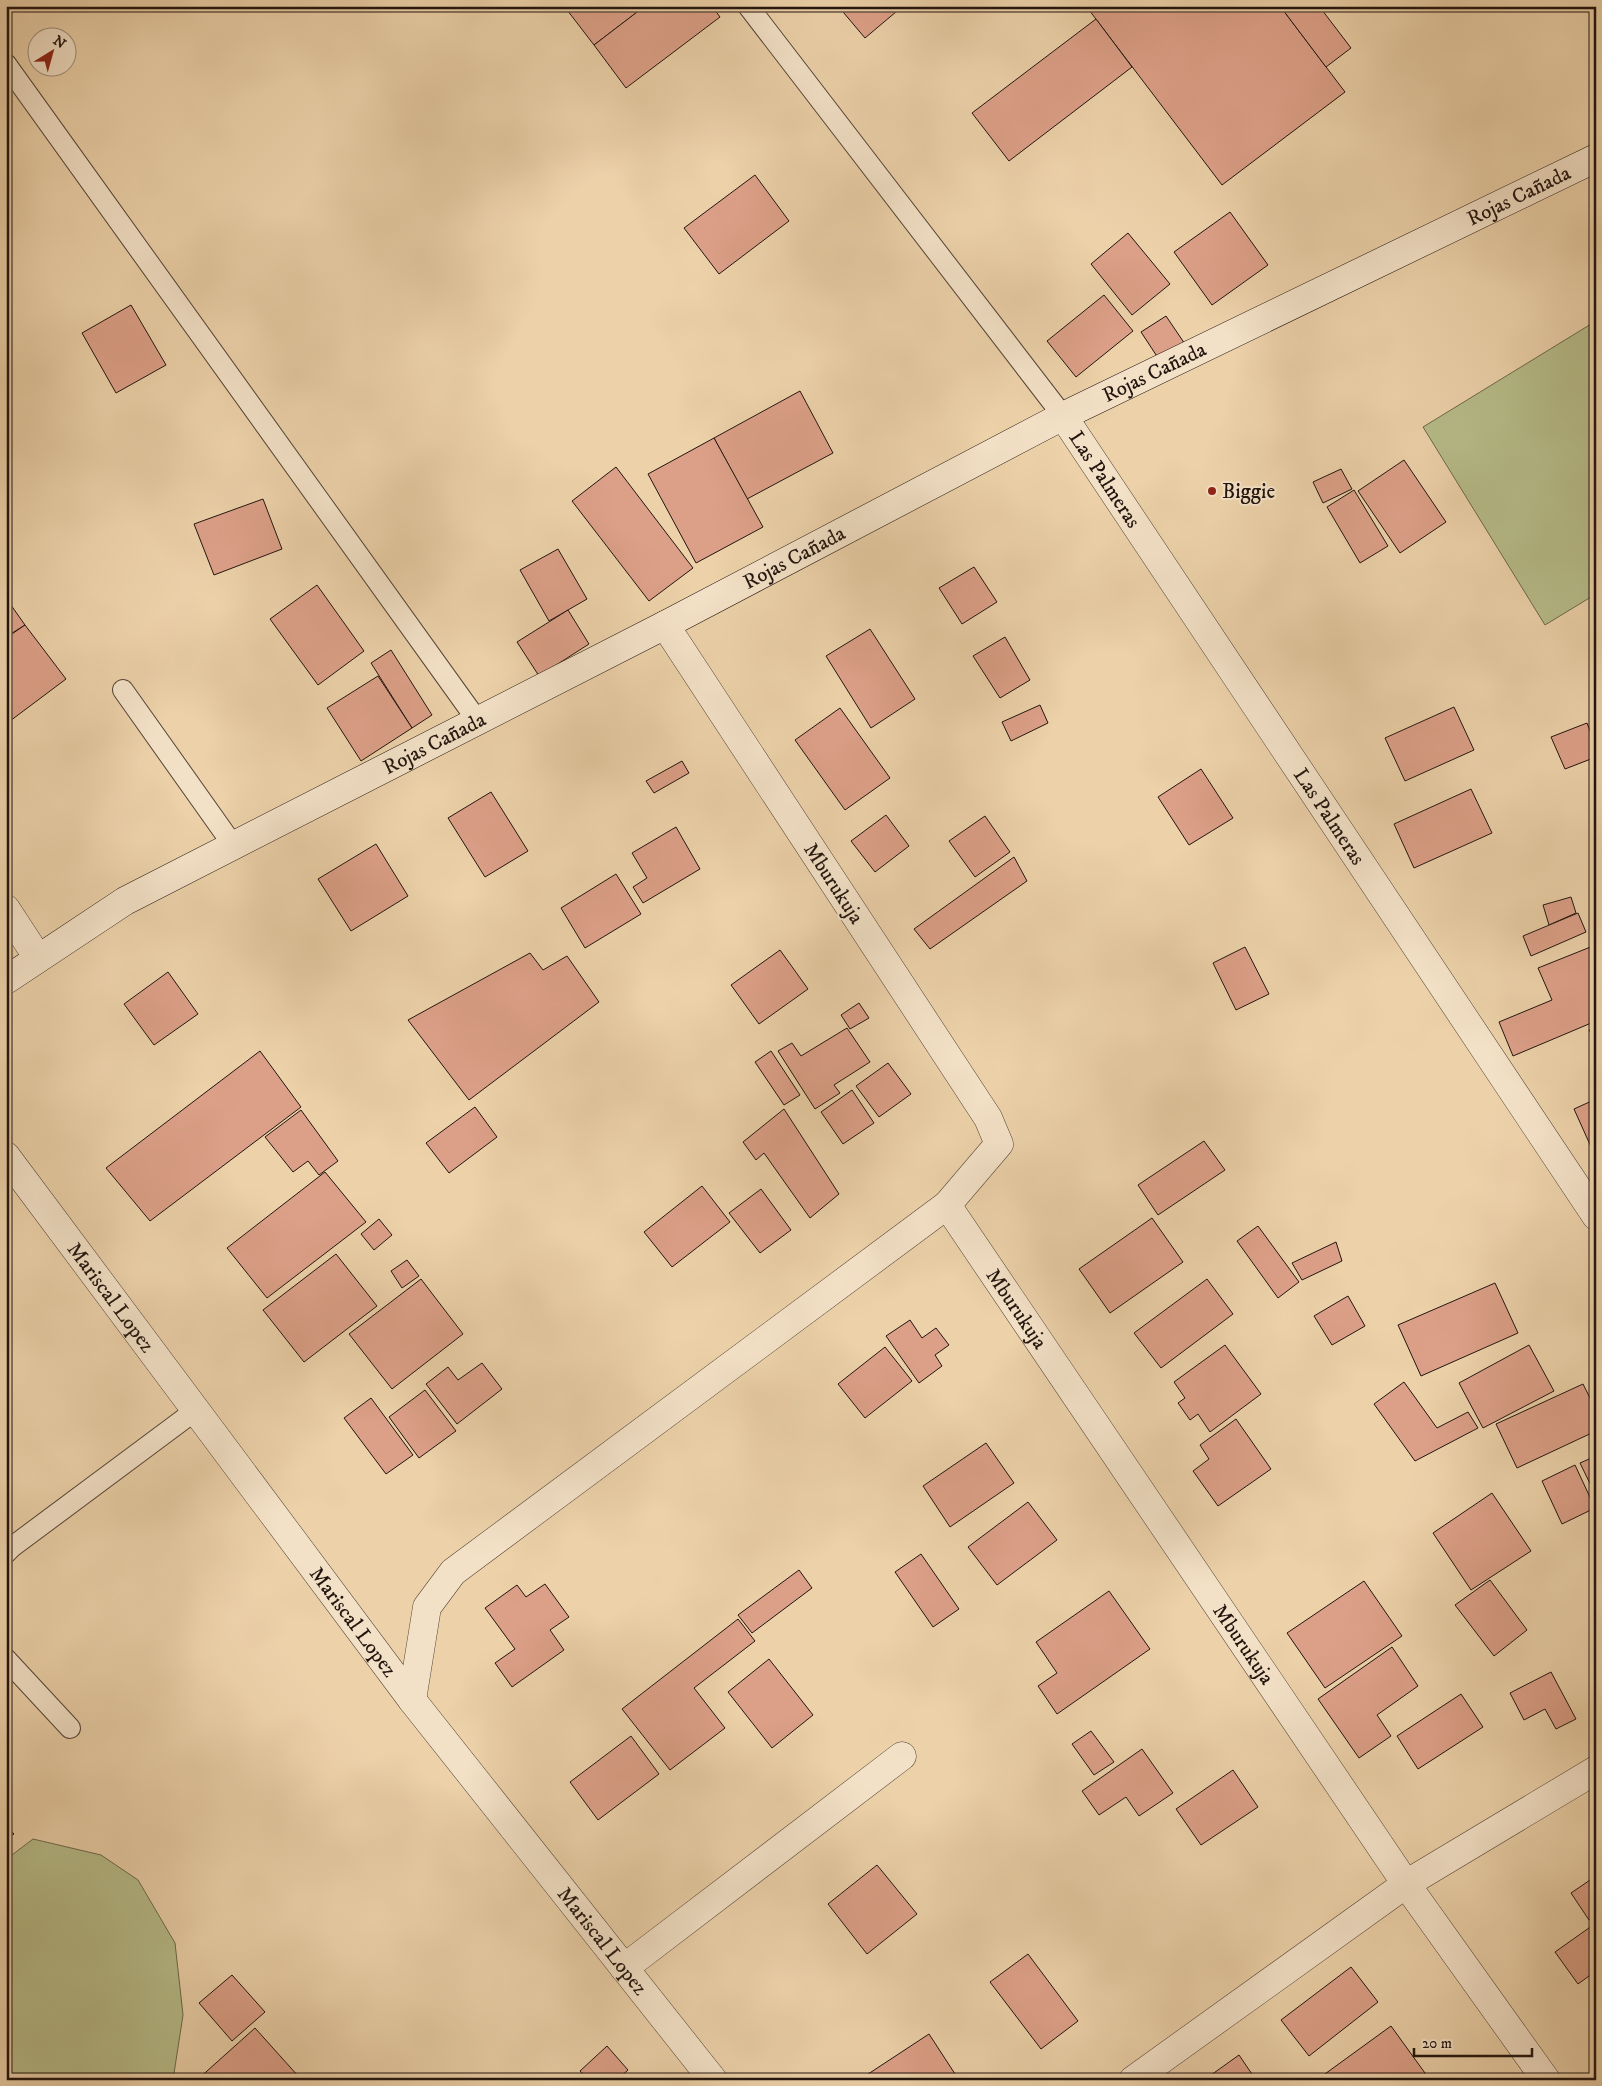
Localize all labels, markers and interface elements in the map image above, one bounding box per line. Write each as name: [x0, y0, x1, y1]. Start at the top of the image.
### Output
north arrow: [28, 28, 78, 78]
text: N: [49, 32, 70, 53]
street label: Rojas Cañada: [1463, 160, 1575, 232]
street label: Rojas Cañada: [1099, 337, 1211, 409]
street label: Las Palmeras: [1063, 426, 1146, 533]
place label: Biggie: [1222, 479, 1275, 505]
marker: Biggie: [1206, 485, 1218, 497]
street label: Rojas Cañada: [739, 521, 850, 596]
street label: Rojas Cañada: [379, 707, 490, 781]
street label: Las Palmeras: [1287, 763, 1371, 870]
street label: Mburukuja: [797, 838, 869, 929]
street label: Mariscal Lopez: [61, 1237, 160, 1358]
street label: Mburukuja: [980, 1264, 1053, 1354]
street label: Mariscal Lopez: [303, 1562, 402, 1682]
street label: Mburukuja: [1207, 1599, 1279, 1690]
street label: Mariscal Lopez: [551, 1882, 653, 2001]
scale bar: [1414, 2026, 1532, 2058]
text: 20 m: [1422, 2034, 1452, 2053]

